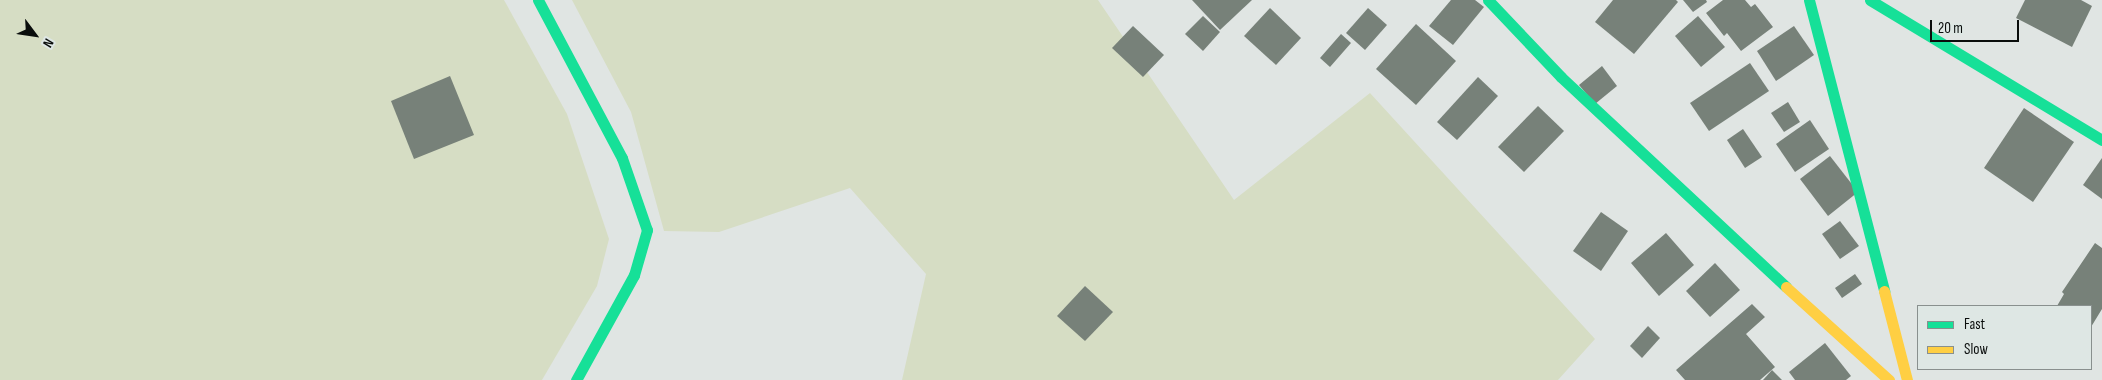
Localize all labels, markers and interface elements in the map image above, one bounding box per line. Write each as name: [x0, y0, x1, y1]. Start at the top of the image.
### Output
north arrow: [10, 10, 60, 60]
scale bar: [1932, 10, 2021, 42]
text: 20 m: [1938, 19, 1963, 38]
text: N: [39, 35, 58, 51]
legend: [1917, 305, 2092, 370]
text: Fast: [1964, 315, 1985, 334]
text: Slow: [1964, 340, 1988, 359]

